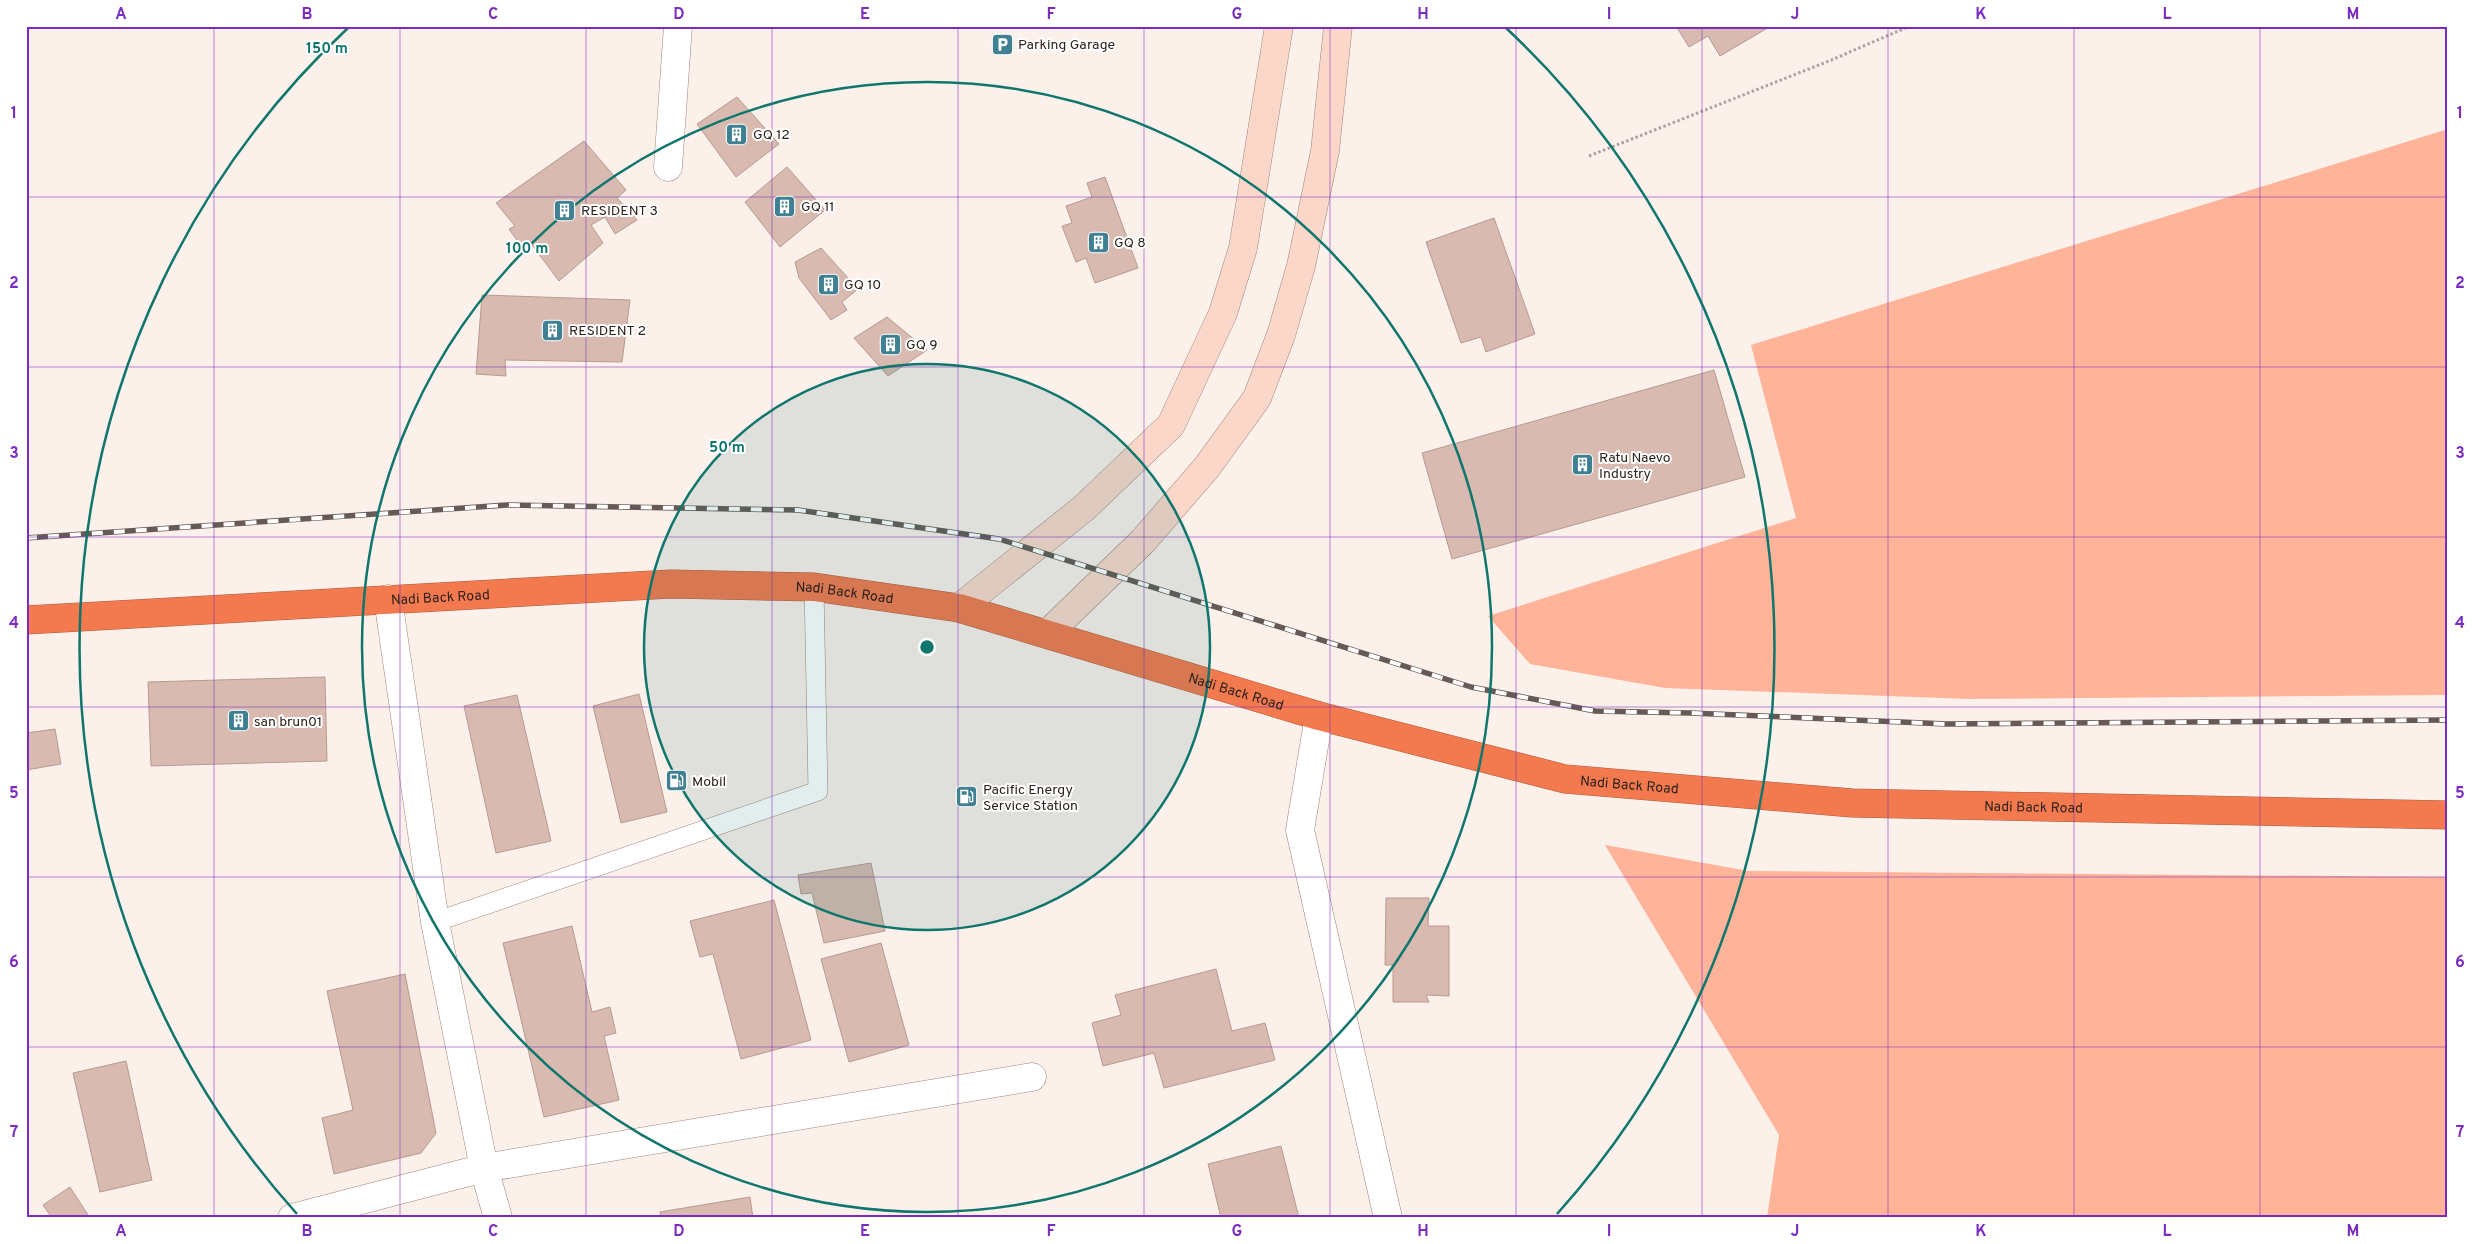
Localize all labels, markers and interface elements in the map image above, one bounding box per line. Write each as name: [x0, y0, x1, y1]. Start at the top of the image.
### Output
text: A: [115, 5, 127, 25]
text: B: [301, 5, 313, 25]
text: C: [488, 5, 498, 25]
text: D: [673, 5, 685, 25]
text: E: [860, 5, 870, 25]
text: F: [1046, 5, 1056, 25]
text: G: [1232, 5, 1242, 25]
text: H: [1417, 5, 1429, 25]
text: I: [1607, 5, 1611, 25]
text: J: [1791, 5, 1799, 25]
text: K: [1975, 5, 1987, 25]
text: L: [2162, 5, 2172, 25]
text: M: [2347, 5, 2359, 25]
parking icon: Parking Garage: [990, 32, 1014, 56]
place label: Parking Garage: [1018, 37, 1115, 54]
text: 150 m: [306, 40, 348, 59]
text: 1: [11, 104, 17, 124]
text: 1: [2457, 104, 2463, 124]
building icon: GQ 12: [725, 122, 749, 146]
place label: GQ 12: [753, 127, 790, 144]
building icon: GQ 11: [773, 194, 797, 218]
building icon: RESIDENT 3: [553, 198, 577, 222]
place label: GQ 11: [801, 199, 835, 216]
place label: RESIDENT 3: [581, 203, 658, 220]
building icon: GQ 8: [1086, 230, 1110, 254]
place label: GQ 8: [1114, 235, 1146, 252]
text: 100 m: [506, 240, 548, 259]
building icon: GQ 10: [816, 272, 840, 296]
text: 2: [9, 274, 19, 294]
text: 2: [2455, 274, 2465, 294]
place label: GQ 10: [844, 277, 881, 294]
building icon: RESIDENT 2: [541, 318, 565, 342]
place label: RESIDENT 2: [569, 323, 646, 340]
building icon: GQ 9: [878, 332, 902, 356]
place label: GQ 9: [906, 337, 938, 354]
text: 50 m: [709, 439, 745, 458]
text: 3: [9, 444, 19, 464]
text: 3: [2455, 444, 2465, 464]
place label: Ratu Naevo Industry: [1599, 450, 1671, 483]
building icon: Ratu Naevo Industry: [1571, 453, 1595, 477]
street label: Nadi Back Road: [795, 580, 895, 608]
street label: Nadi Back Road: [391, 587, 490, 610]
text: 4: [9, 614, 19, 634]
text: 4: [2455, 614, 2465, 634]
centre of rings: [918, 638, 936, 656]
street label: Nadi Back Road: [1186, 670, 1286, 715]
building icon: san brun01: [226, 709, 250, 733]
place label: san brun01: [254, 714, 322, 731]
fuel station icon: Mobil: [664, 769, 688, 793]
street label: Nadi Back Road: [1579, 773, 1679, 798]
place label: Mobil: [692, 774, 726, 791]
place label: Pacific Energy Service Station: [983, 782, 1078, 815]
text: 5: [9, 784, 19, 804]
text: 5: [2455, 784, 2465, 804]
fuel station icon: Pacific Energy Service Station: [955, 785, 979, 809]
street label: Nadi Back Road: [1984, 799, 2083, 818]
text: 6: [9, 953, 19, 973]
text: 6: [2455, 953, 2465, 973]
text: 7: [10, 1123, 18, 1143]
text: 7: [2456, 1123, 2464, 1143]
text: A: [115, 1222, 127, 1242]
text: B: [301, 1222, 313, 1242]
text: C: [488, 1222, 498, 1242]
text: D: [673, 1222, 685, 1242]
text: E: [860, 1222, 870, 1242]
text: F: [1046, 1222, 1056, 1242]
text: G: [1232, 1222, 1242, 1242]
text: H: [1417, 1222, 1429, 1242]
text: I: [1607, 1222, 1611, 1242]
text: J: [1791, 1222, 1799, 1242]
text: K: [1975, 1222, 1987, 1242]
text: L: [2162, 1222, 2172, 1242]
text: M: [2347, 1222, 2359, 1242]

